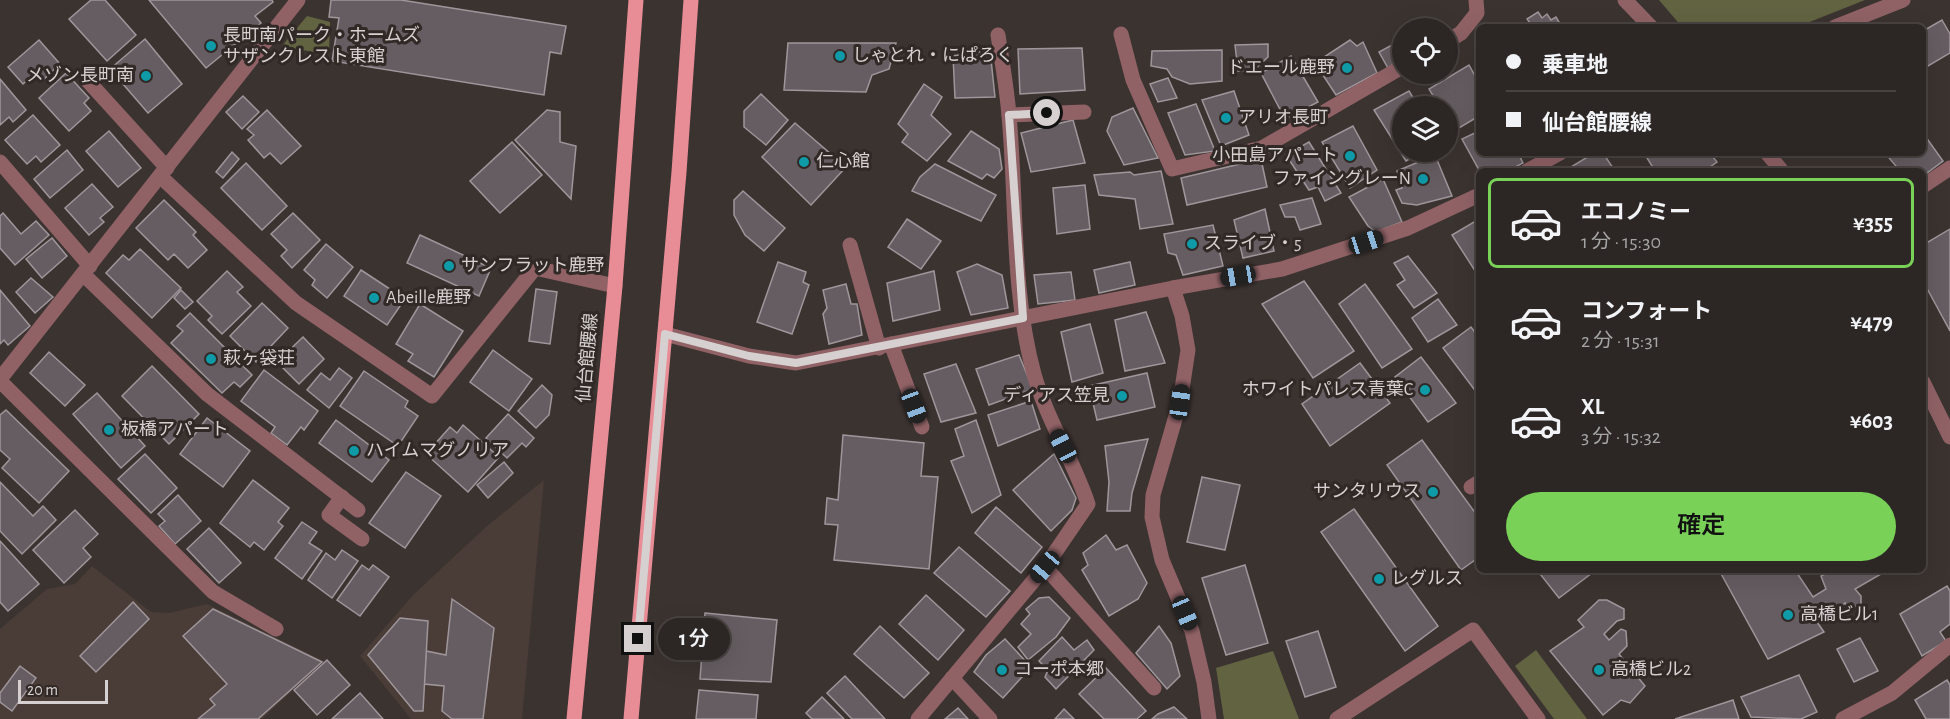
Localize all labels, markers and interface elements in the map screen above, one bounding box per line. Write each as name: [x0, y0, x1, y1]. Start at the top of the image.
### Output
map controls: [1392, 18, 1458, 162]
button: locate: [1392, 18, 1458, 84]
place label: 長町南パーク・ホームズ サザンクレスト東館: [223, 25, 420, 66]
marker: 長町南パーク・ホームズ サザンクレスト東館: [204, 39, 218, 53]
place label: しゃとれ・にぱろく: [852, 46, 1014, 65]
marker: しゃとれ・にぱろく: [833, 49, 847, 63]
text: 乗車地: [1542, 54, 1608, 76]
place label: ドエール鹿野: [1227, 58, 1335, 77]
marker: ドエール鹿野: [1340, 61, 1354, 75]
place label: メゾン長町南: [26, 65, 134, 85]
marker: メゾン長町南: [139, 69, 153, 83]
button: layers: [1392, 96, 1458, 162]
route start: [1033, 99, 1060, 126]
place label: アリオ長町: [1238, 109, 1328, 127]
marker: アリオ長町: [1219, 111, 1233, 125]
text: 仙台館腰線: [1542, 112, 1652, 134]
place label: 小田島アパート: [1212, 145, 1338, 165]
marker: 小田島アパート: [1343, 149, 1357, 163]
place label: 仁心館: [816, 151, 870, 171]
marker: 仁心館: [797, 155, 811, 169]
place label: ファイングレーN: [1273, 168, 1411, 188]
marker: ファイングレーN: [1416, 172, 1430, 186]
icon: car: [1509, 196, 1563, 250]
text: エコノミー: [1581, 201, 1691, 223]
text: ¥355: [1853, 212, 1893, 234]
car: [1346, 228, 1386, 256]
text: 1 分 · 15:30: [1581, 232, 1661, 252]
place label: スライブ・5: [1204, 233, 1302, 253]
marker: スライブ・5: [1185, 237, 1199, 251]
place label: サンフラット鹿野: [461, 256, 604, 275]
marker: サンフラット鹿野: [442, 259, 456, 273]
car: [1219, 264, 1257, 288]
place label: Abeille鹿野: [386, 288, 472, 307]
marker: Abeille鹿野: [367, 291, 381, 305]
icon: car: [1509, 295, 1563, 349]
text: コンフォート: [1581, 300, 1712, 322]
text: ¥479: [1850, 311, 1893, 333]
street label: 仙台館腰線: [573, 312, 601, 404]
text: 2 分 · 15:31: [1581, 331, 1660, 351]
place label: 萩ヶ袋荘: [223, 348, 295, 368]
marker: 萩ヶ袋荘: [204, 352, 218, 366]
place label: ホワイトパレス青葉C: [1242, 380, 1413, 399]
car: [1169, 383, 1191, 421]
marker: ホワイトパレス青葉C: [1418, 383, 1432, 397]
place label: ディアス笠見: [1003, 385, 1110, 405]
car: [899, 386, 929, 426]
marker: ディアス笠見: [1115, 389, 1129, 403]
icon: car: [1509, 394, 1563, 448]
text: XL: [1581, 396, 1604, 418]
text: ¥603: [1850, 410, 1893, 432]
place label: 板橋アパート: [121, 420, 229, 439]
marker: 板橋アパート: [102, 423, 116, 437]
car: [1047, 426, 1079, 466]
text: 3 分 · 15:32: [1581, 427, 1661, 447]
place label: ハイムマグノリア: [366, 440, 509, 460]
marker: ハイムマグノリア: [347, 444, 361, 458]
place label: サンタリウス: [1313, 482, 1421, 501]
marker: サンタリウス: [1426, 485, 1440, 499]
button: 確定: [1506, 492, 1896, 561]
car: [1027, 547, 1063, 587]
place label: レグルス: [1391, 568, 1463, 588]
marker: レグルス: [1372, 572, 1386, 586]
car: [1170, 593, 1200, 633]
place label: 高橋ビル1: [1800, 605, 1878, 624]
marker: 高橋ビル1: [1781, 608, 1795, 622]
callout: 1 分: [659, 618, 731, 660]
route end: [624, 625, 651, 652]
text: 1 分: [679, 629, 709, 649]
place label: コーポ本郷: [1014, 660, 1104, 679]
place label: 高橋ビル2: [1611, 660, 1691, 679]
marker: コーポ本郷: [995, 663, 1009, 677]
marker: 高橋ビル2: [1592, 663, 1606, 677]
scale bar: [18, 677, 108, 704]
text: 20 m: [27, 682, 58, 698]

